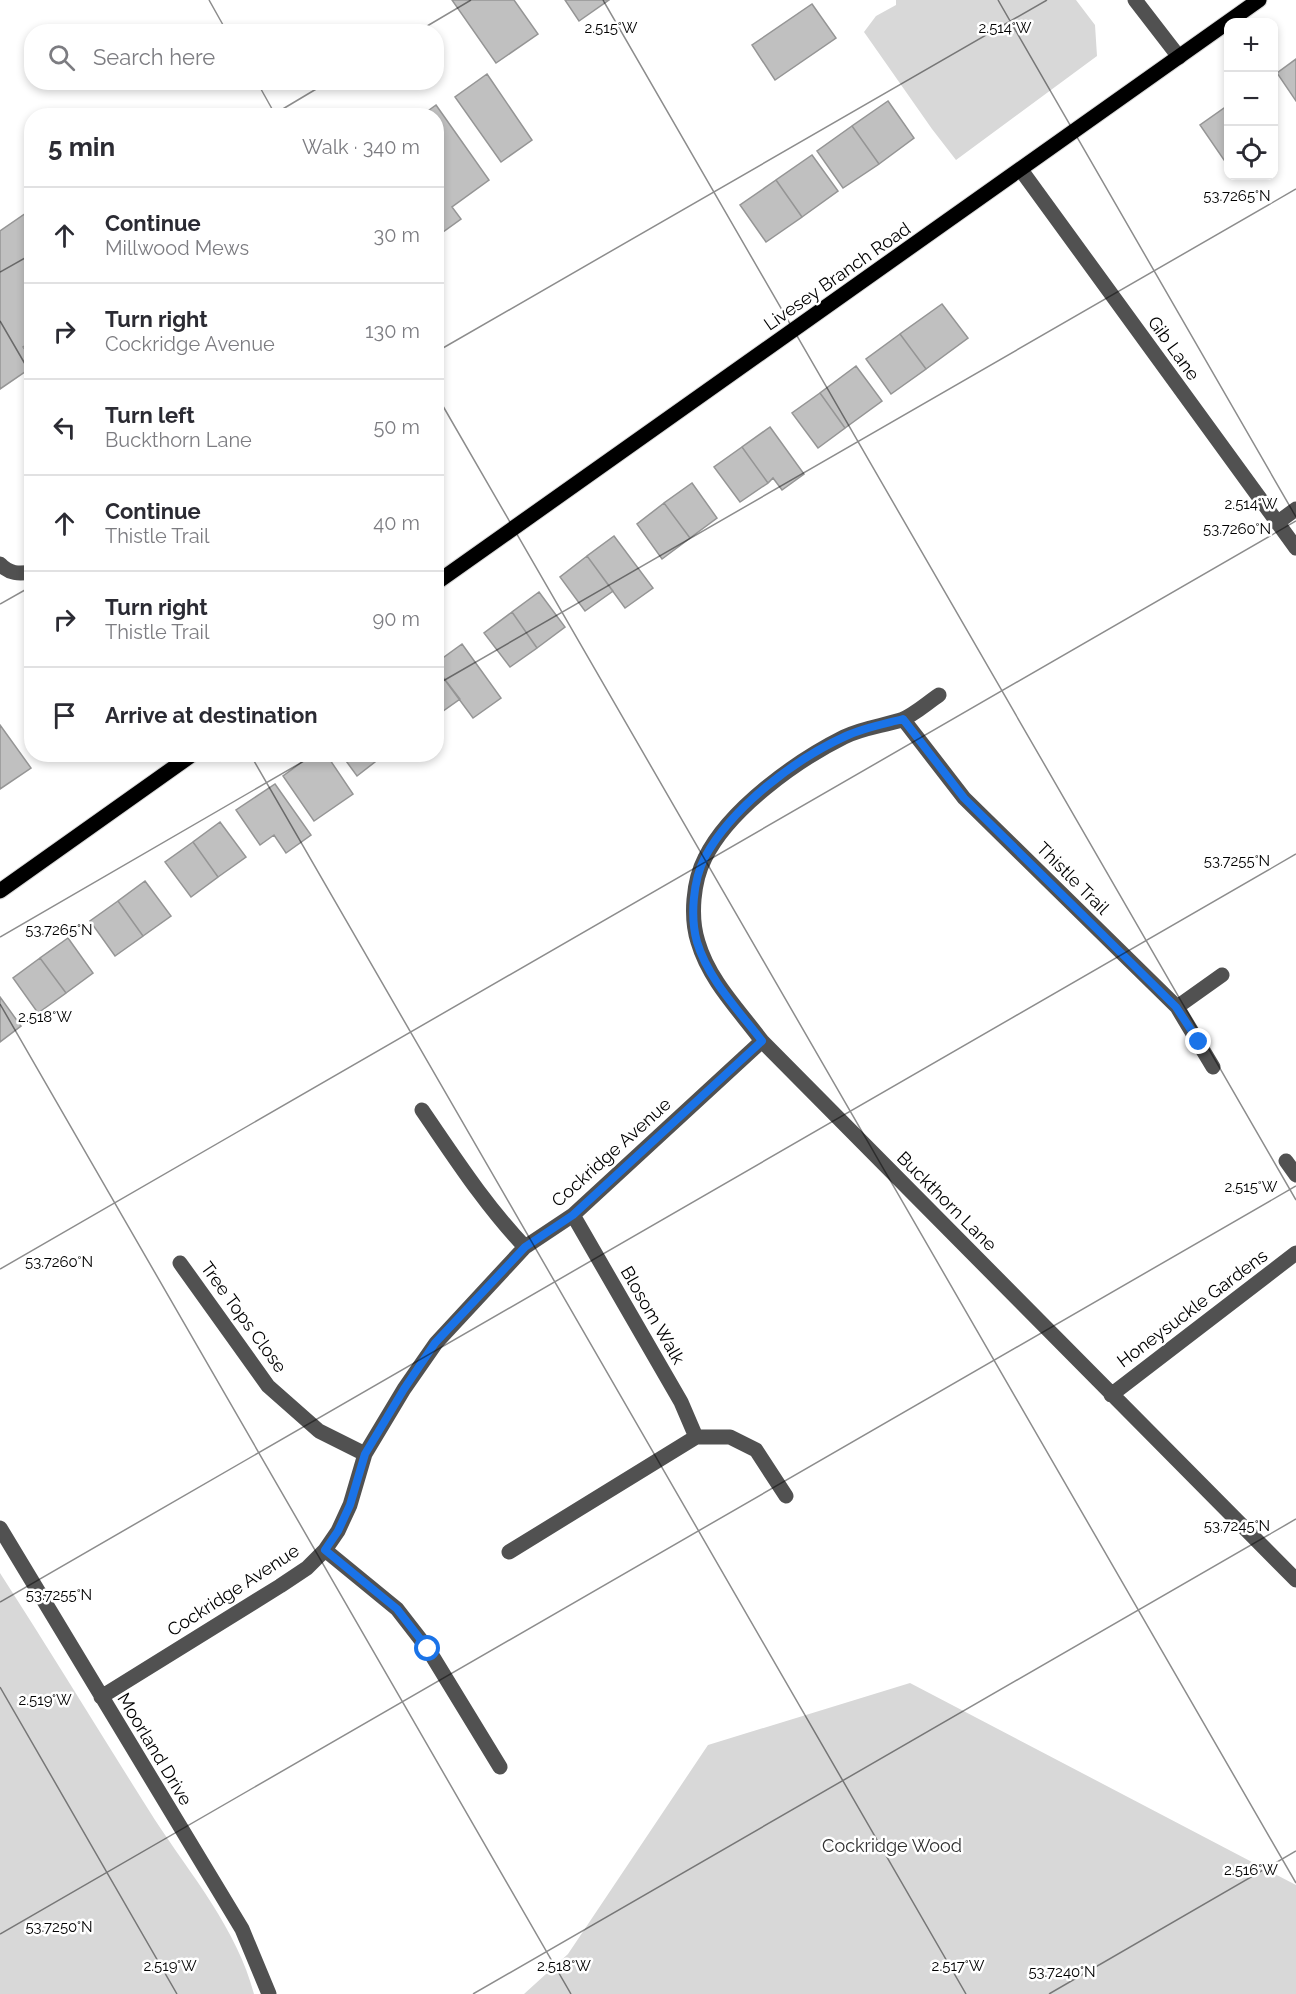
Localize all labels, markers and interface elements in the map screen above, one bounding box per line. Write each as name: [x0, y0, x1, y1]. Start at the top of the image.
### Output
map controls: [1224, 18, 1278, 180]
button: +: [1224, 18, 1278, 72]
text: 2.515°W: [584, 19, 638, 37]
text: 2.514°W: [979, 19, 1032, 37]
search box: [24, 24, 444, 90]
icon: search: [45, 41, 78, 74]
text: Search here: [93, 44, 215, 70]
button: −: [1224, 72, 1278, 126]
button: locate: [1224, 126, 1278, 180]
text: 5 min: [48, 132, 115, 162]
text: Walk · 340 m: [302, 135, 420, 159]
text: 53.7265°N: [1203, 187, 1271, 205]
text: Continue: [105, 210, 201, 236]
street label: Livesey Branch Road: [760, 218, 914, 334]
icon: ahead: [48, 219, 81, 252]
text: 30 m: [374, 223, 420, 247]
text: Millwood Mews: [105, 236, 249, 260]
text: Turn right: [105, 306, 208, 332]
street label: Gib Lane: [1144, 312, 1204, 384]
icon: right: [48, 315, 81, 348]
text: 130 m: [365, 319, 420, 343]
text: Cockridge Avenue: [105, 332, 275, 356]
text: Turn left: [105, 402, 195, 428]
icon: left: [48, 411, 81, 444]
text: 50 m: [373, 415, 420, 439]
text: Buckthorn Lane: [105, 428, 252, 452]
text: 2.514°W: [1225, 495, 1278, 513]
text: Continue: [105, 498, 201, 524]
icon: ahead: [48, 507, 81, 540]
text: 40 m: [373, 511, 420, 535]
text: 53.7260°N: [1203, 520, 1271, 538]
text: Thistle Trail: [105, 524, 209, 548]
text: Turn right: [105, 594, 208, 620]
icon: right: [48, 603, 81, 636]
text: 90 m: [373, 607, 420, 631]
text: Thistle Trail: [105, 620, 209, 644]
icon: arrive: [48, 699, 81, 732]
text: Arrive at destination: [105, 702, 318, 728]
street label: Thistle Trail: [1032, 837, 1114, 919]
text: 53.7255°N: [1204, 852, 1270, 870]
text: 53.7265°N: [25, 921, 93, 939]
text: 2.518°W: [18, 1008, 72, 1026]
route end: [1185, 1028, 1211, 1054]
street label: Cockridge Avenue: [547, 1093, 675, 1211]
street label: Buckthorn Lane: [893, 1147, 1001, 1255]
text: 2.515°W: [1224, 1178, 1278, 1196]
street label: Honeysuckle Gardens: [1113, 1244, 1272, 1371]
text: 53.7260°N: [25, 1253, 93, 1271]
street label: Tree Tops Close: [197, 1257, 292, 1377]
street label: Blosom Walk: [616, 1262, 690, 1368]
text: 53.7245°N: [1204, 1517, 1270, 1535]
street label: Cockridge Avenue: [163, 1539, 303, 1640]
text: 53.7255°N: [26, 1586, 92, 1604]
route start: [414, 1635, 440, 1661]
street label: Moorland Drive: [113, 1689, 197, 1809]
text: 2.519°W: [18, 1691, 72, 1709]
park label: Cockridge Wood: [822, 1835, 962, 1856]
text: 2.516°W: [1224, 1861, 1278, 1879]
text: 53.7250°N: [25, 1918, 93, 1936]
text: 2.519°W: [143, 1957, 197, 1975]
text: 2.518°W: [537, 1957, 591, 1975]
text: 2.517°W: [932, 1957, 985, 1975]
text: 53.7240°N: [1028, 1963, 1096, 1981]

